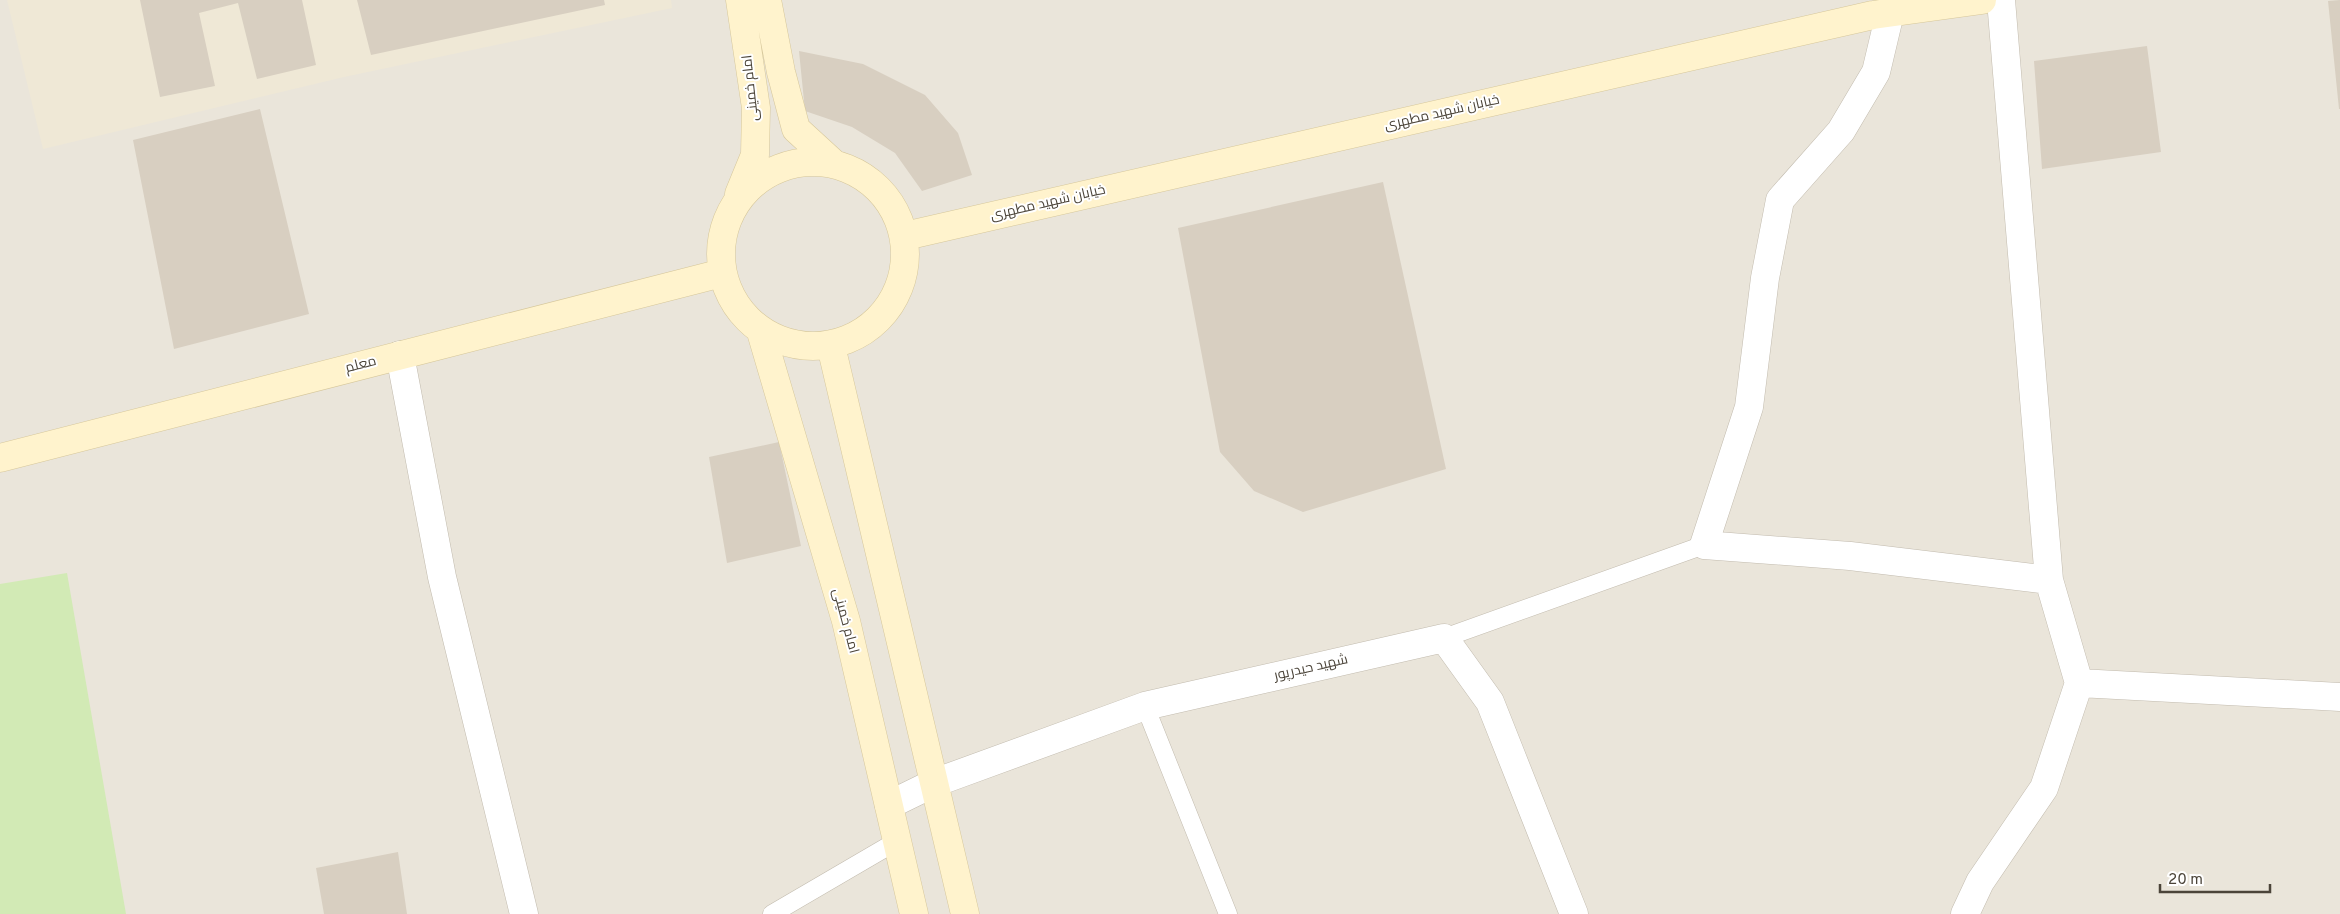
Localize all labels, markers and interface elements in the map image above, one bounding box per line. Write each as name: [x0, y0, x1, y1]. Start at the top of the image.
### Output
street label: امام خمینی: [739, 54, 763, 122]
street label: خیابان شهید مطهری: [1383, 91, 1501, 135]
street label: خیابان شهید مطهری: [989, 181, 1107, 225]
street label: معلم: [344, 353, 378, 377]
street label: امام خمینی: [828, 587, 862, 655]
street label: شهید حیدرپور: [1271, 651, 1350, 685]
scale bar: [2160, 862, 2270, 894]
text: 20 m: [2168, 871, 2203, 890]

